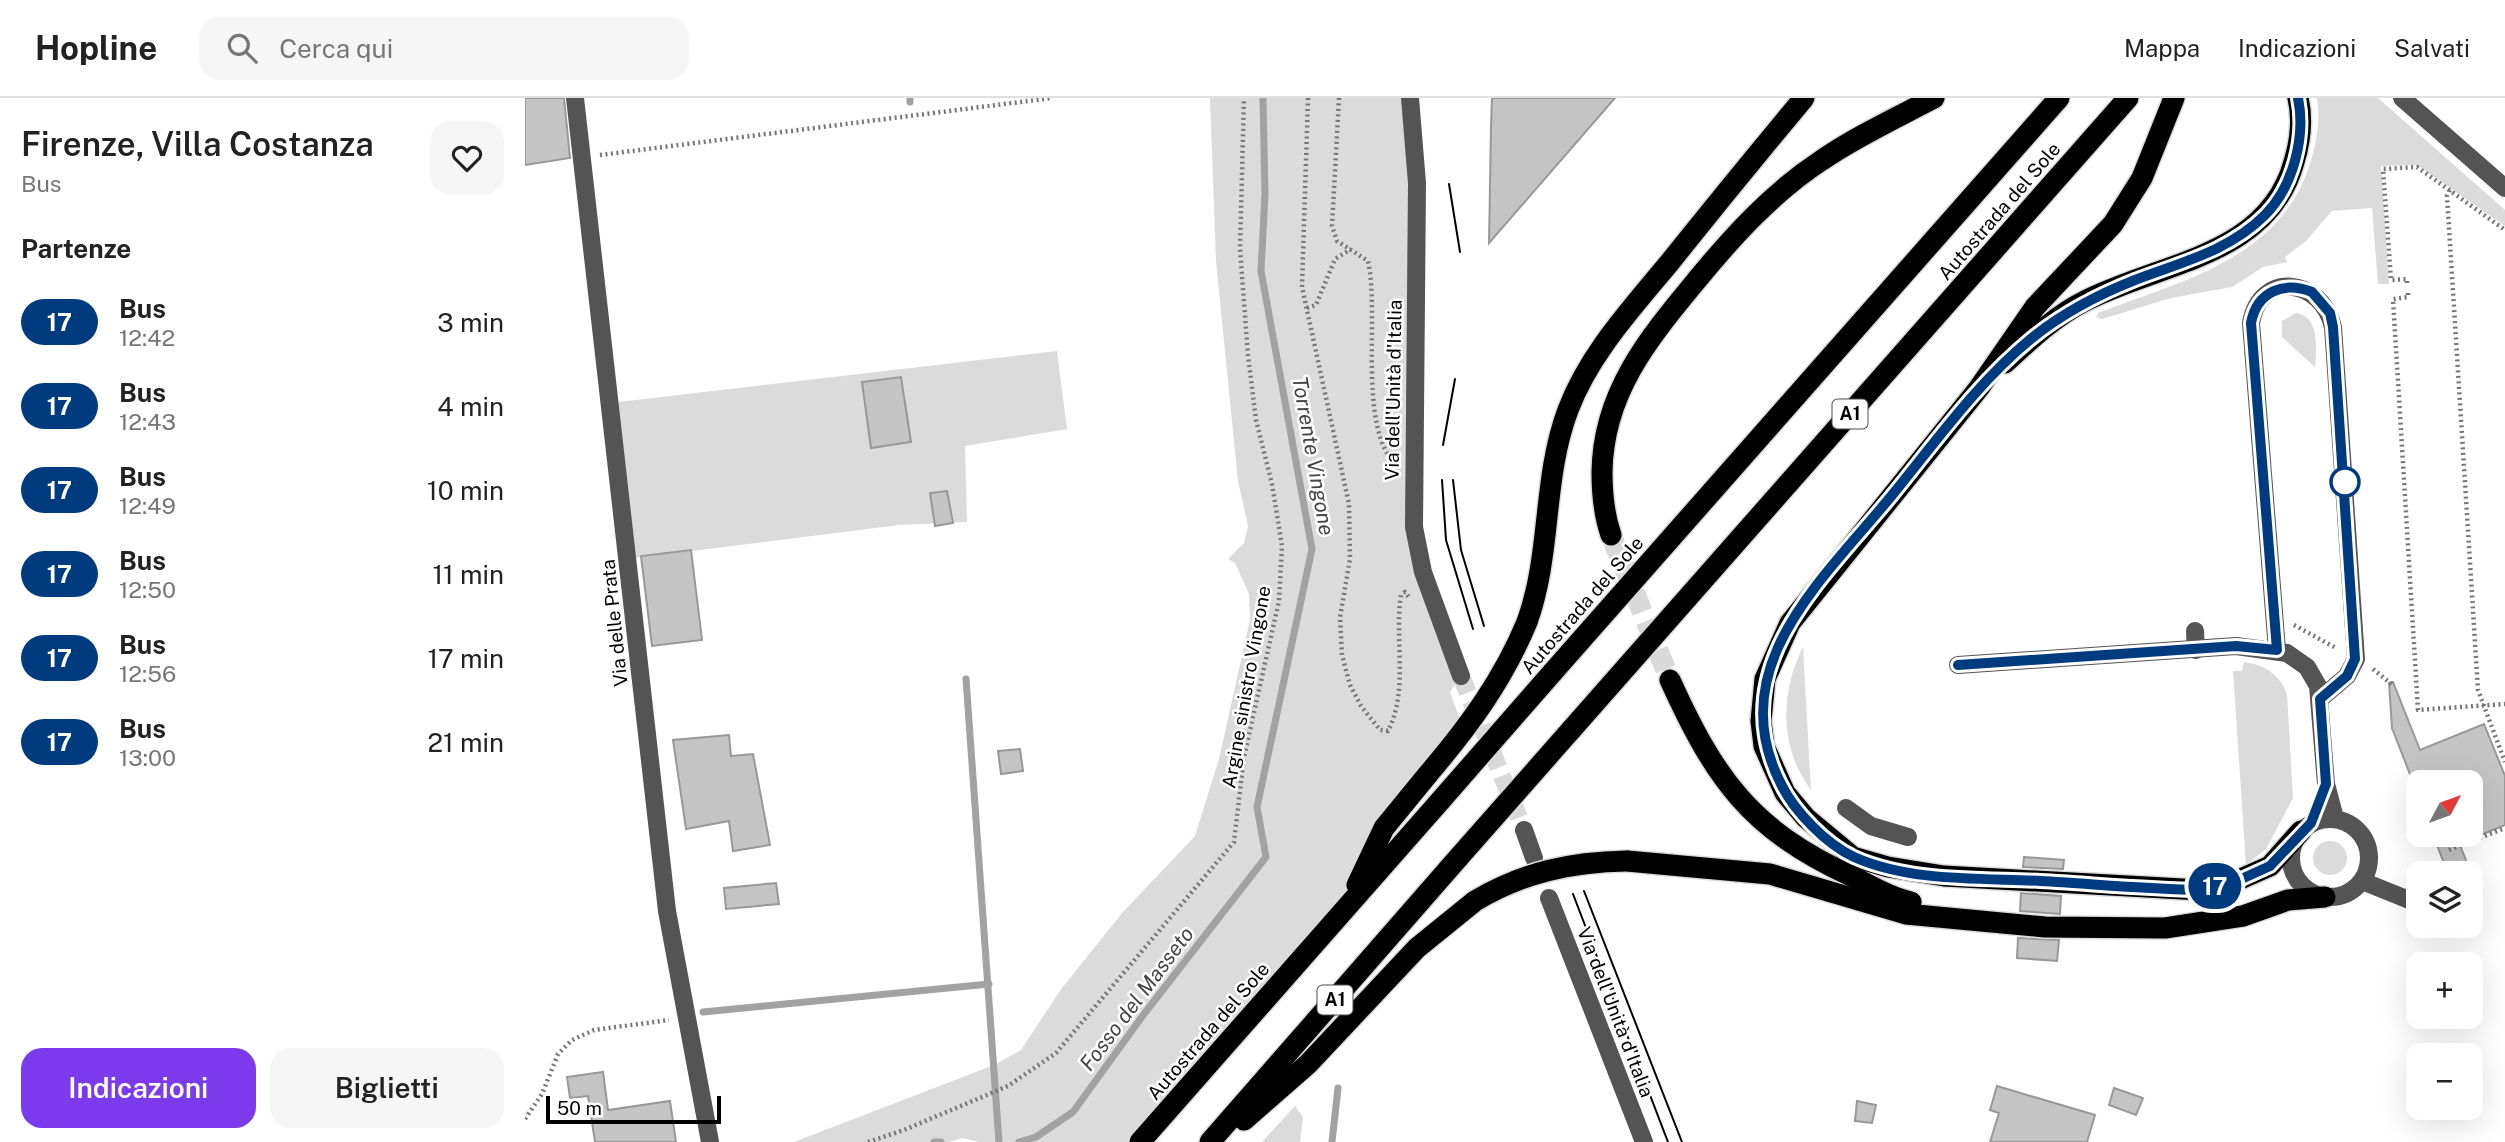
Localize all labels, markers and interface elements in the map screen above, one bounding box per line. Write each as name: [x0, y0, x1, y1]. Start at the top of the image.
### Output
search box: [199, 17, 689, 80]
text: Hopline: [35, 29, 157, 67]
icon: search: [223, 29, 261, 67]
text: Cerca qui: [279, 33, 393, 64]
text: Mappa: [2124, 34, 2200, 62]
text: Indicazioni: [2238, 34, 2356, 62]
text: Salvati: [2394, 34, 2470, 62]
button: heart: [430, 121, 504, 195]
text: Firenze, Villa Costanza: [21, 125, 374, 163]
street label: Autostrada del Sole: [1933, 138, 2065, 284]
text: Bus: [21, 170, 61, 197]
text: Partenze: [21, 233, 131, 264]
text: Bus: [119, 293, 166, 324]
street label: Via dell'Unità d'Italia: [1380, 300, 1406, 480]
text: 3 min: [437, 307, 504, 338]
text: 17: [47, 308, 72, 336]
text: 12:42: [119, 324, 175, 351]
water label: Torrente Vingone: [1287, 375, 1340, 537]
text: Bus: [119, 377, 166, 408]
text: 4 min: [437, 391, 504, 422]
text: 17: [47, 392, 72, 420]
road number: A1: [1833, 400, 1867, 428]
text: 12:43: [119, 408, 176, 435]
text: Bus: [119, 461, 166, 492]
unlabelled marker: [2330, 467, 2360, 497]
text: 10 min: [427, 475, 504, 506]
text: 17: [47, 476, 72, 504]
text: 12:49: [119, 492, 176, 519]
street label: Autostrada del Sole: [1516, 532, 1648, 678]
text: Bus: [119, 545, 166, 576]
street label: Via delle Prata: [596, 558, 632, 688]
text: 11 min: [432, 559, 504, 590]
text: 17: [47, 560, 72, 588]
text: 12:50: [119, 576, 176, 603]
street label: Argine sinistro Vingone: [1217, 584, 1275, 790]
text: Bus: [119, 629, 166, 660]
text: 17 min: [427, 643, 504, 674]
text: 17: [47, 644, 72, 672]
text: 12:56: [119, 660, 176, 687]
text: Bus: [119, 713, 166, 744]
text: 21 min: [428, 727, 504, 758]
text: 17: [47, 728, 72, 756]
text: 13:00: [119, 744, 176, 771]
north arrow: [2406, 770, 2483, 847]
map controls: [2406, 770, 2483, 1120]
button: layers: [2406, 861, 2483, 938]
line badge: 17: [2183, 863, 2247, 909]
text: 17: [2202, 872, 2228, 900]
water label: Fosso del Masseto: [1074, 922, 1199, 1076]
street label: Via dell'Unità d'Italia: [1573, 924, 1659, 1100]
button: +: [2406, 952, 2483, 1029]
street label: Autostrada del Sole: [1142, 958, 1274, 1104]
road number: A1: [1317, 986, 1353, 1015]
button: −: [2406, 1043, 2483, 1120]
button: Indicazioni: [21, 1048, 256, 1128]
button: Biglietti: [270, 1048, 504, 1128]
scale bar: [546, 1093, 721, 1125]
text: 50 m: [557, 1097, 602, 1119]

